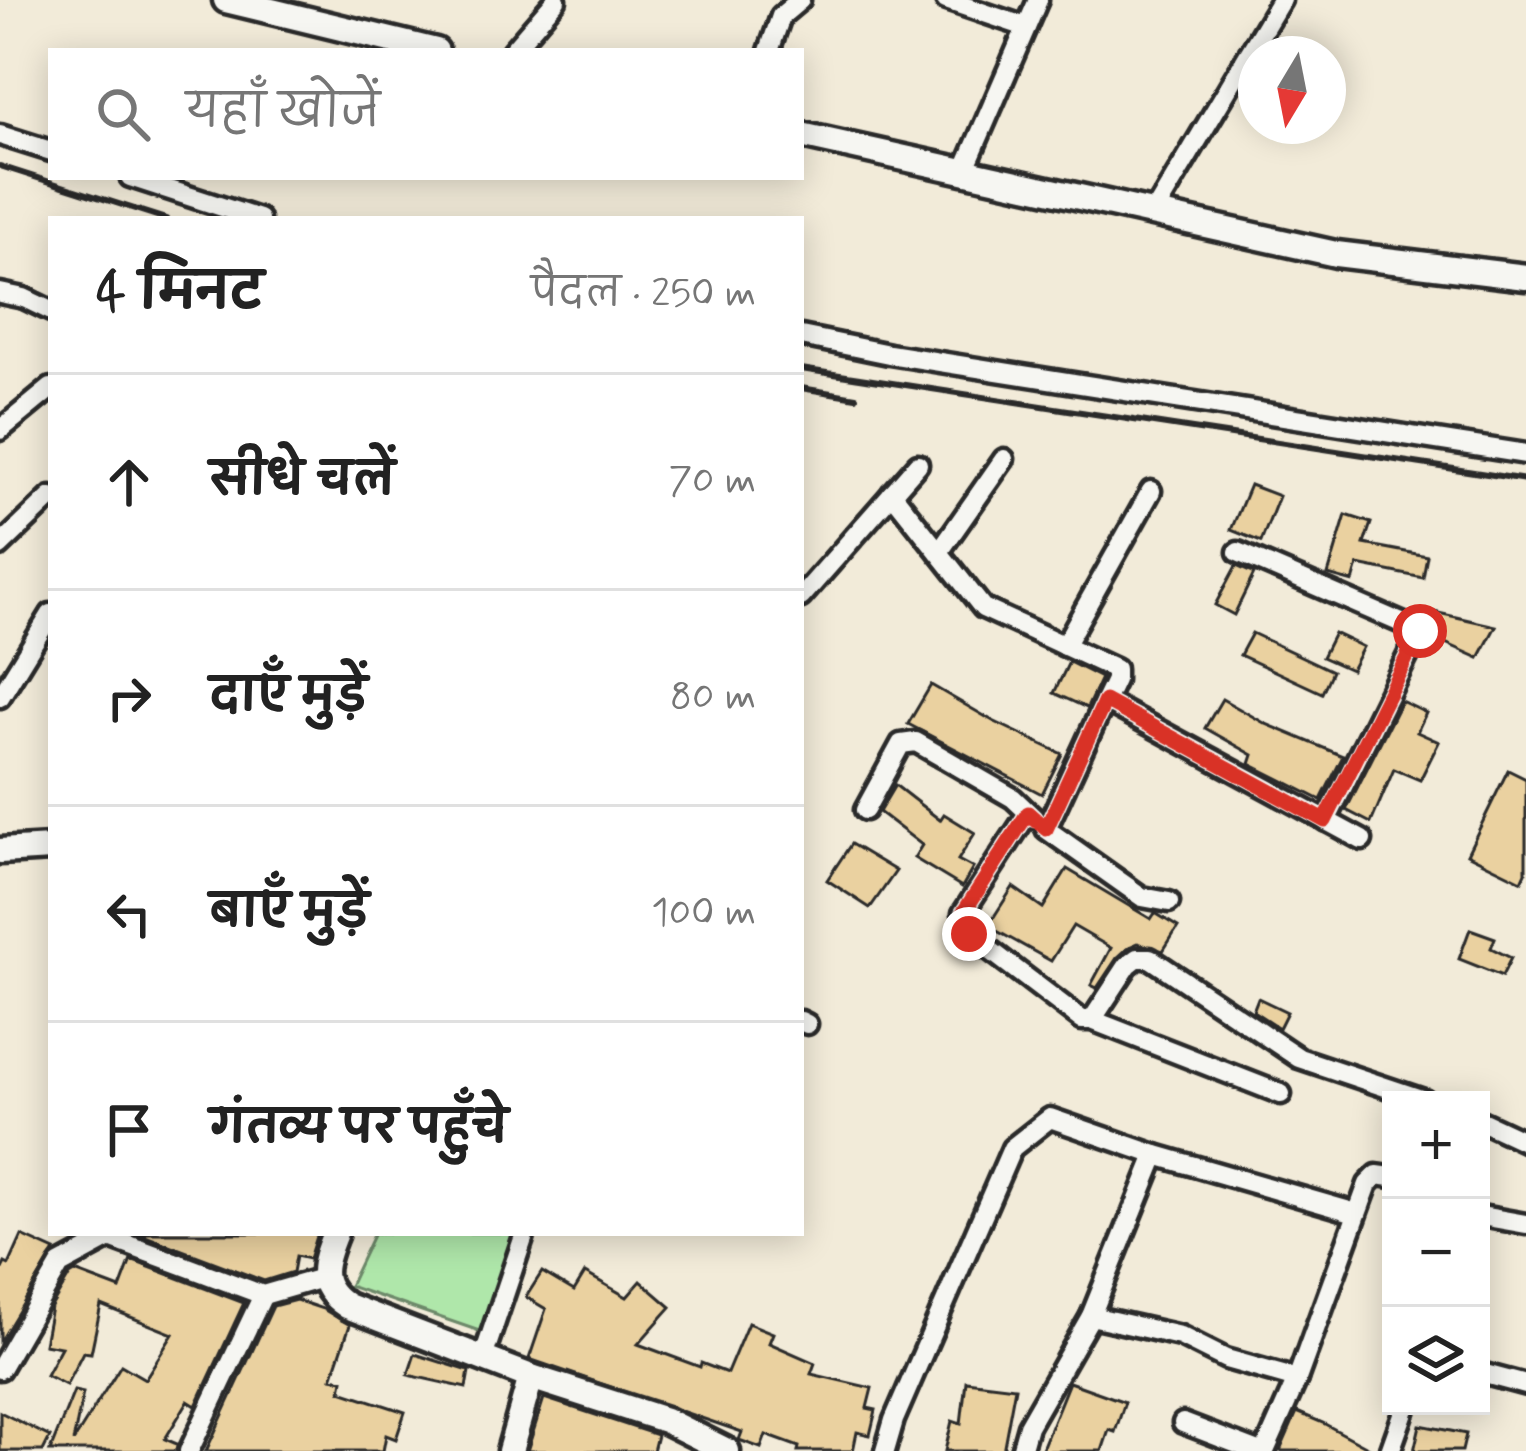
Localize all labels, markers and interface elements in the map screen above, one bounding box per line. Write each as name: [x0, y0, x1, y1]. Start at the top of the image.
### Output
north arrow: [1238, 36, 1346, 144]
search box: [48, 48, 804, 180]
icon: search: [90, 81, 156, 147]
text: यहाँ खोजें: [186, 84, 380, 143]
text: 4 मिनट: [96, 261, 263, 327]
text: पैदल · 250 m: [531, 269, 756, 320]
icon: ahead: [96, 449, 162, 515]
text: सीधे चलें: [210, 452, 395, 511]
text: 70 m: [668, 456, 756, 507]
route start: [1393, 604, 1447, 658]
icon: right: [96, 665, 162, 731]
text: दाएँ मुड़ें: [210, 668, 367, 727]
text: 80 m: [670, 672, 756, 723]
icon: left: [96, 881, 162, 947]
text: बाएँ मुड़ें: [210, 884, 369, 943]
text: 100 m: [651, 888, 756, 939]
route end: [942, 907, 996, 961]
map controls: [1382, 1091, 1490, 1415]
button: +: [1382, 1091, 1490, 1199]
icon: arrive: [96, 1097, 162, 1163]
text: गंतव्य पर पहुँचे: [210, 1100, 508, 1159]
button: −: [1382, 1199, 1490, 1307]
button: layers: [1382, 1307, 1490, 1415]

